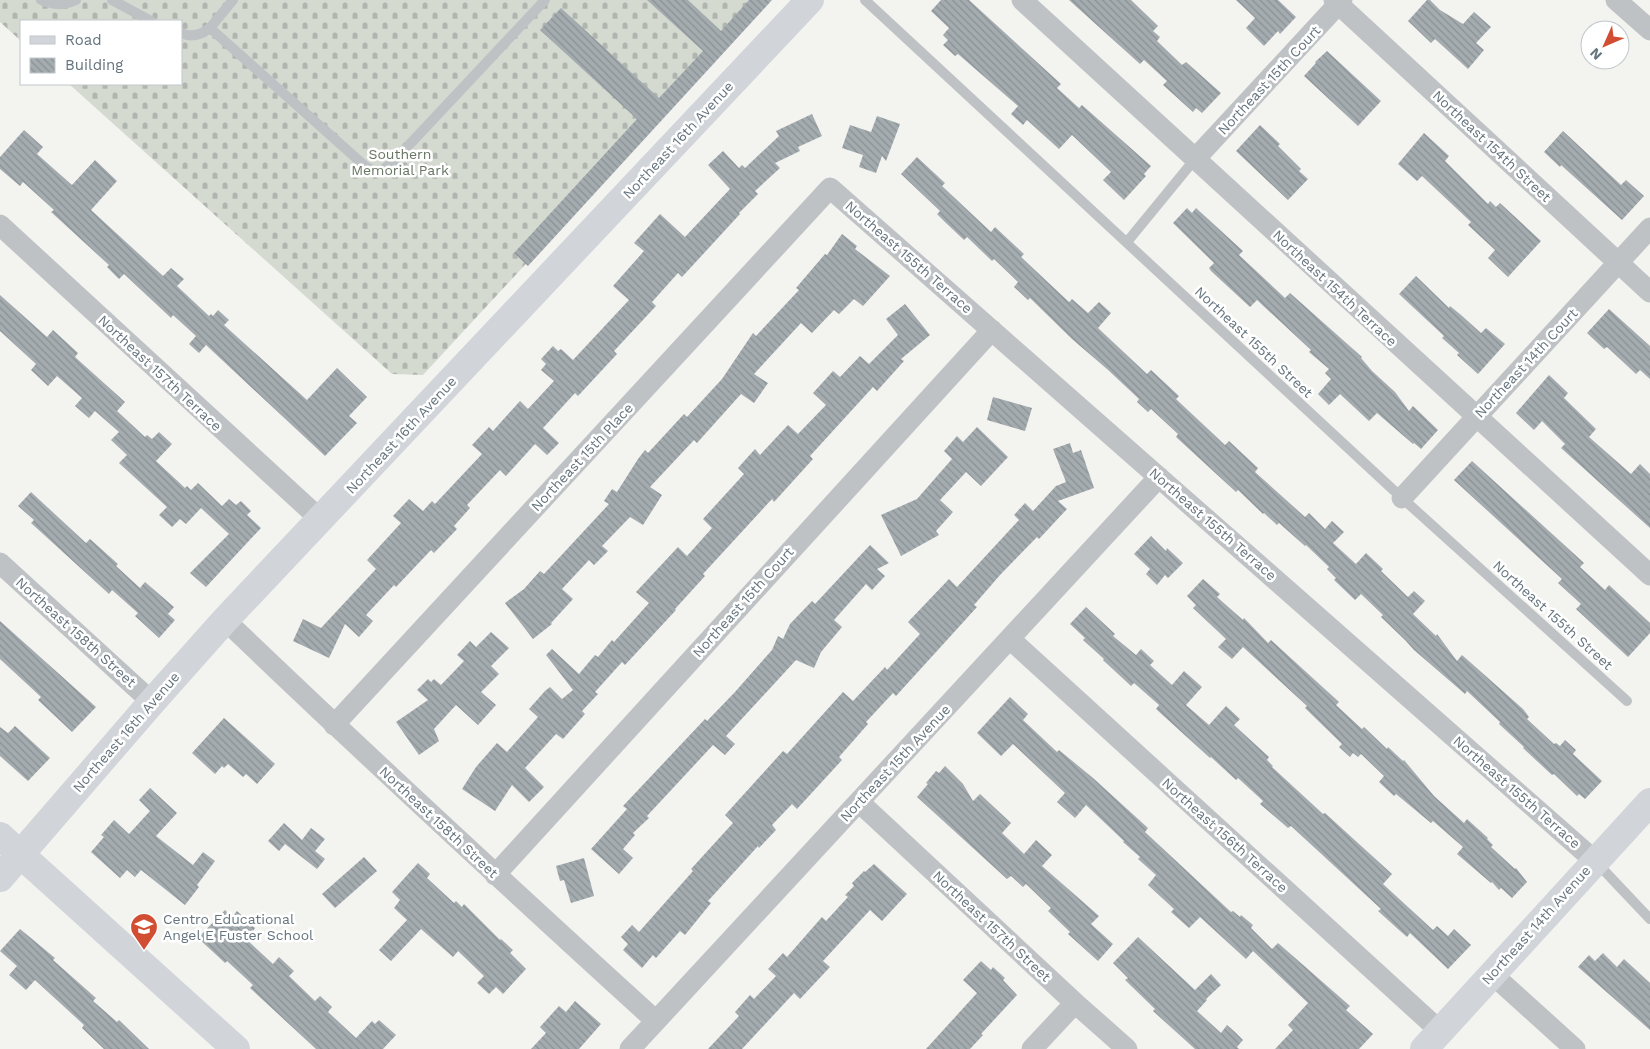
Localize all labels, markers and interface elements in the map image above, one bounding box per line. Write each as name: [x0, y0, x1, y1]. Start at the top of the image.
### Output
legend: [20, 20, 182, 85]
north arrow: [1580, 20, 1630, 70]
street label: Northeast 15th Court: [1214, 22, 1324, 138]
text: Road: [65, 31, 102, 49]
text: N: [1586, 45, 1605, 64]
text: Building: [65, 56, 123, 74]
street label: Northeast 16th Avenue: [620, 78, 736, 202]
street label: Northeast 154th Street: [1430, 87, 1554, 205]
park label: Southern Memorial Park: [351, 146, 449, 178]
street label: Northeast 155th Terrace: [842, 198, 976, 316]
street label: Northeast 154th Terrace: [1270, 226, 1400, 350]
street label: Northeast 155th Street: [1192, 283, 1316, 401]
street label: Northeast 14th Court: [1471, 305, 1581, 421]
street label: Northeast 157th Terrace: [95, 312, 225, 434]
street label: Northeast 16th Avenue: [343, 373, 459, 497]
street label: Northeast 15th Place: [528, 400, 636, 514]
street label: Northeast 155th Terrace: [1146, 465, 1280, 583]
street label: Northeast 15th Court: [689, 543, 797, 660]
street label: Northeast 155th Street: [1490, 557, 1616, 673]
street label: Northeast 158th Street: [13, 574, 139, 690]
street label: Northeast 16th Avenue: [69, 668, 183, 796]
street label: Northeast 15th Avenue: [837, 701, 953, 825]
street label: Northeast 155th Terrace: [1450, 733, 1584, 851]
street label: Northeast 158th Street: [377, 763, 502, 881]
street label: Northeast 156th Terrace: [1159, 774, 1291, 896]
street label: Northeast 14th Avenue: [1478, 862, 1594, 988]
street label: Northeast 157th Street: [930, 867, 1054, 985]
place label: Centro Educational Angel E Fuster School: [163, 911, 314, 943]
school or university icon: Centro Educational Angel E Fuster School: [129, 912, 159, 951]

